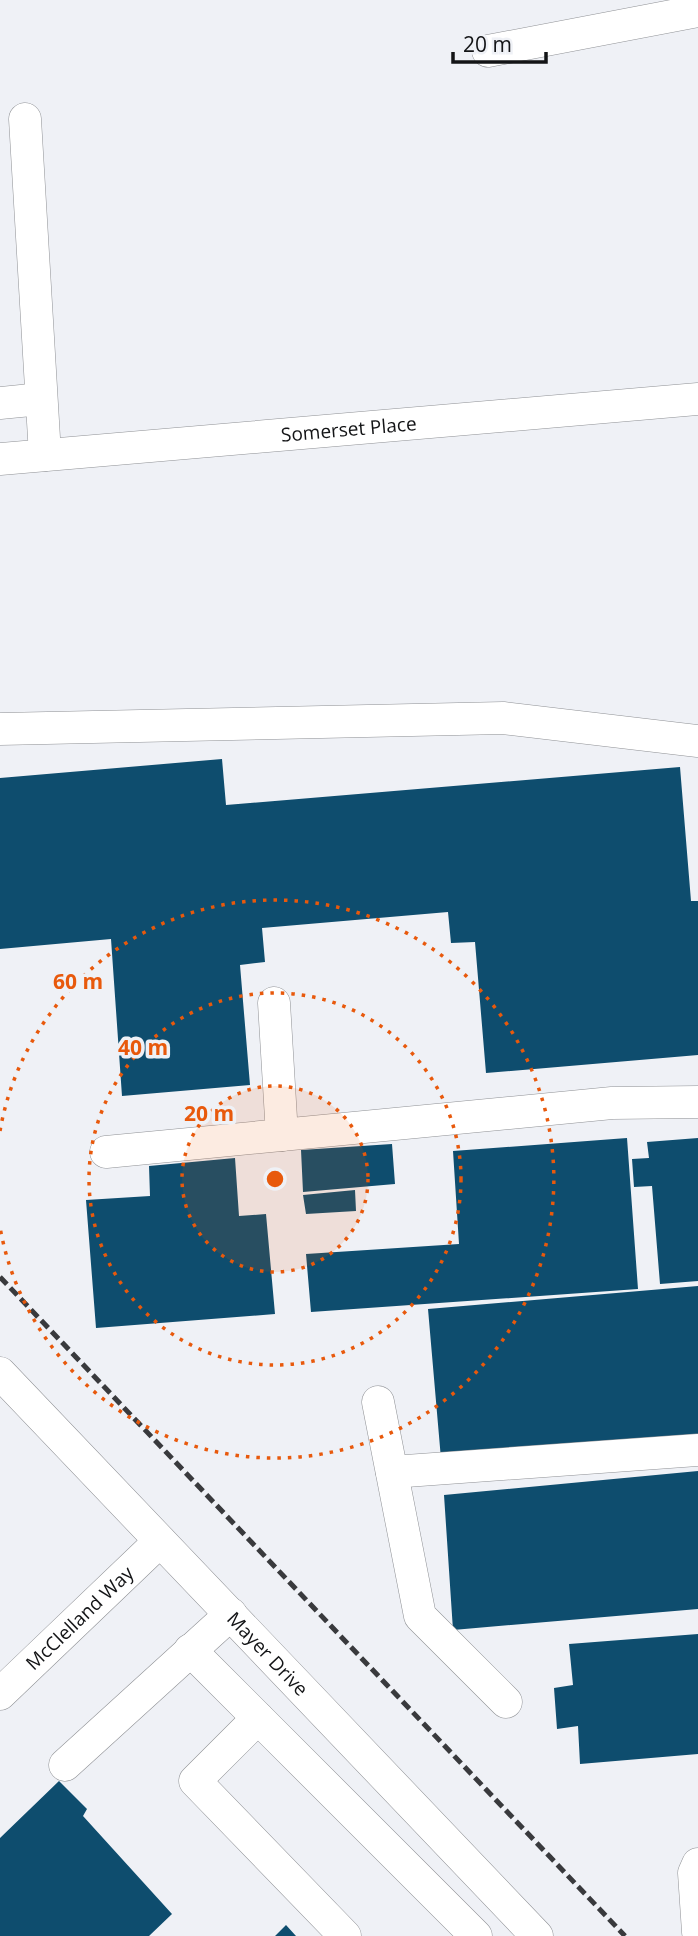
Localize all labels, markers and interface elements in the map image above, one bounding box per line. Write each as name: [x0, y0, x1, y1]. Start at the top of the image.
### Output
scale bar: [453, 21, 546, 65]
text: 20 m: [463, 30, 512, 58]
street label: Somerset Place: [280, 410, 418, 448]
text: 60 m: [53, 967, 103, 995]
text: 40 m: [118, 1033, 168, 1061]
text: 20 m: [184, 1099, 234, 1127]
centre of rings: [263, 1167, 287, 1191]
street label: McClelland Way: [20, 1560, 139, 1676]
street label: Mayer Drive: [221, 1606, 314, 1701]

